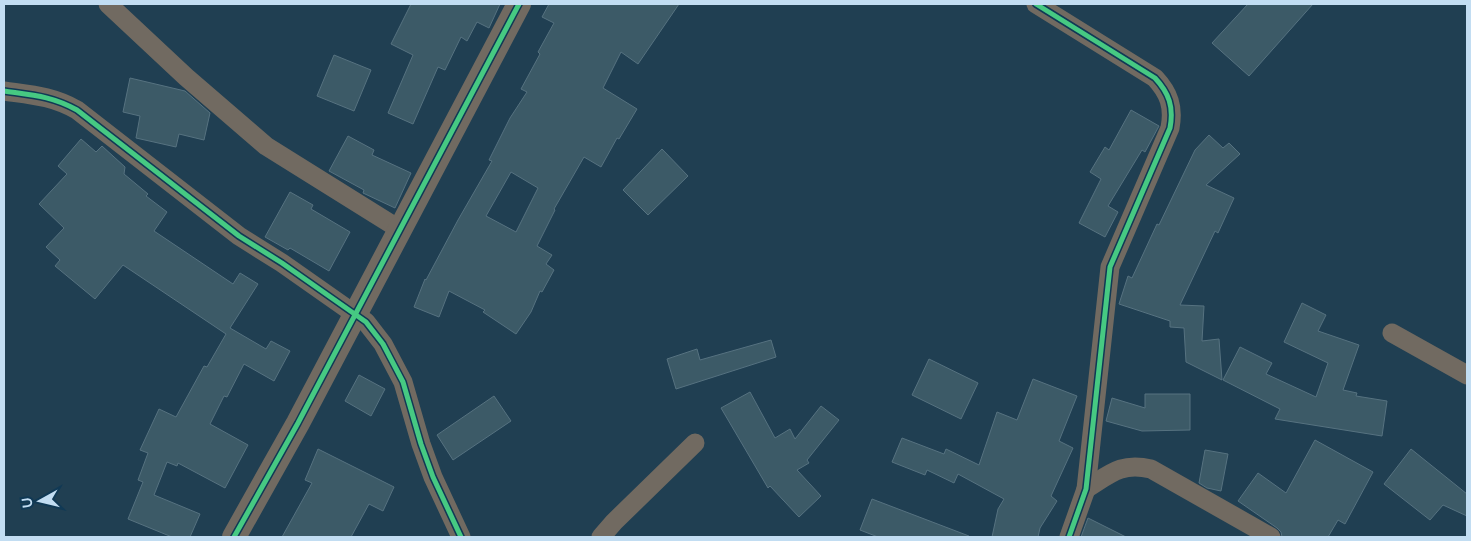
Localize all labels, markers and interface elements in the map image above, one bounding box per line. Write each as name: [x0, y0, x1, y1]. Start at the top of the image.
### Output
north arrow: [15, 476, 65, 526]
text: U: [18, 496, 36, 509]

